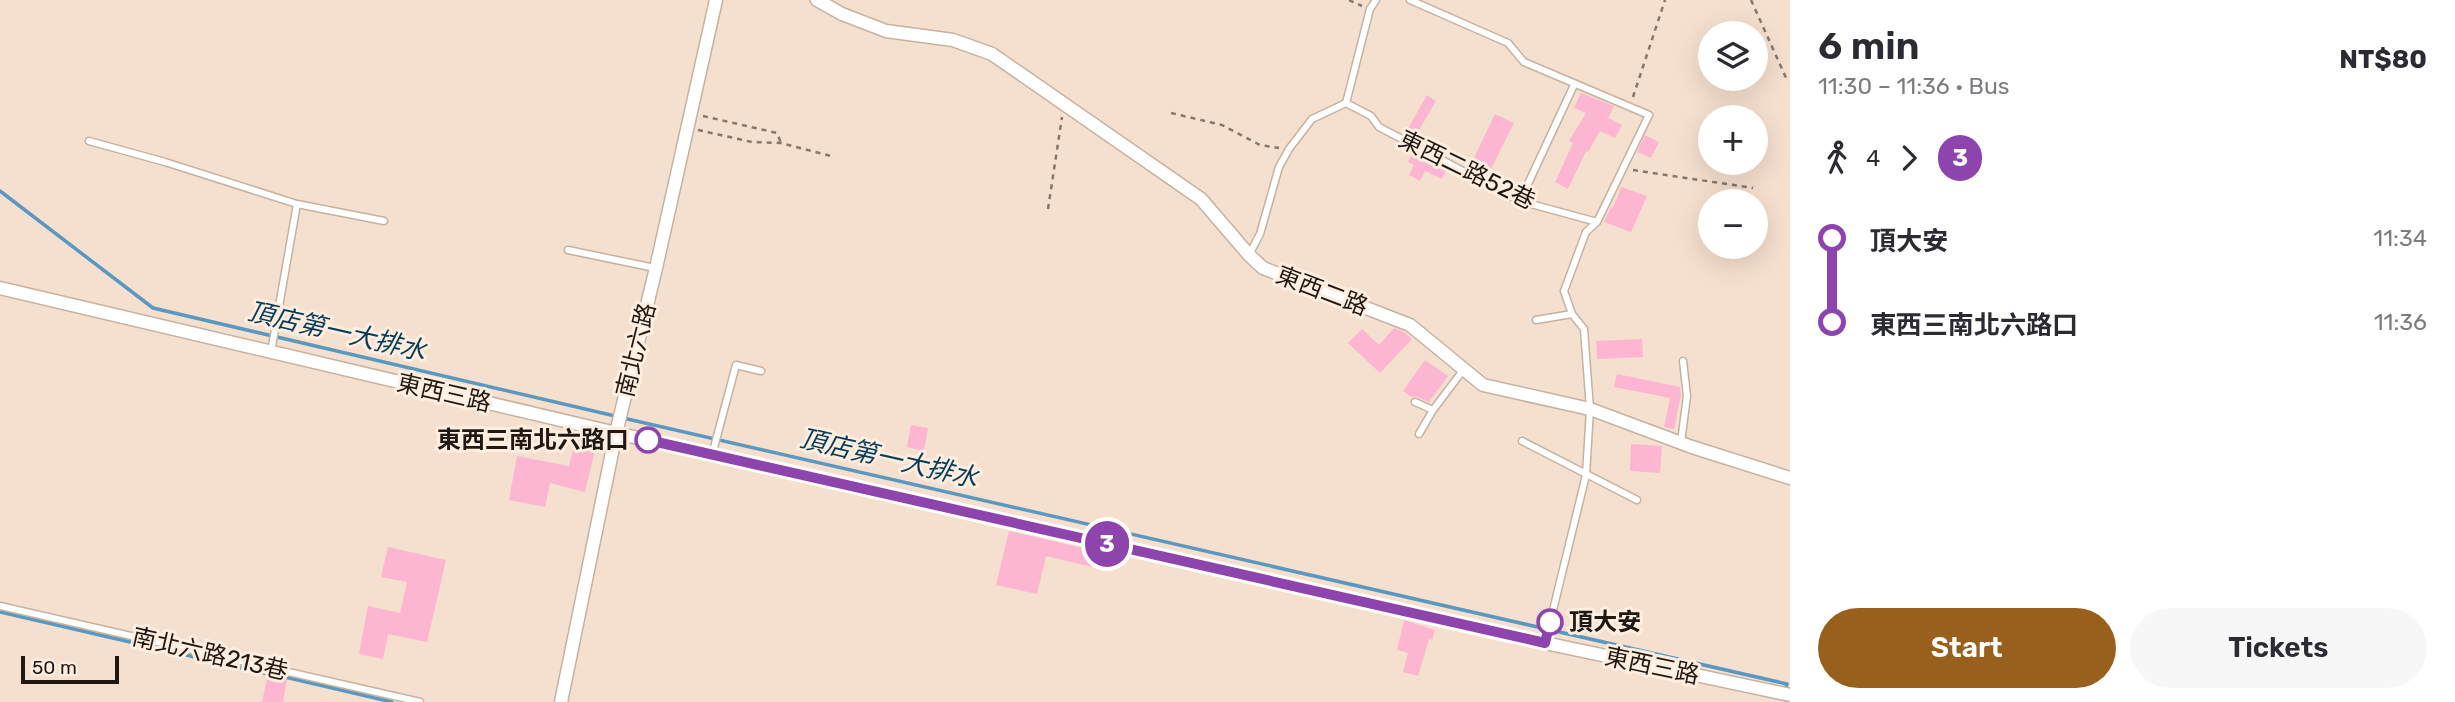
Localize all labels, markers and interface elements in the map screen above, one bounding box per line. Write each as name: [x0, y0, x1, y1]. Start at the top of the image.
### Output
map controls: [1698, 21, 1768, 259]
button: layers: [1698, 21, 1768, 91]
text: 6 min: [1818, 23, 1920, 69]
text: NT$80: [2339, 44, 2427, 75]
text: 11:30 – 11:36 · Bus: [1818, 72, 2010, 100]
button: +: [1698, 105, 1768, 175]
street label: 東西二路52巷: [1394, 125, 1540, 215]
icon: walk: [1818, 139, 1856, 177]
icon: forward: [1890, 139, 1928, 177]
text: 4: [1866, 144, 1880, 172]
text: 3: [1952, 144, 1968, 172]
button: −: [1698, 189, 1768, 259]
text: 11:34: [2373, 224, 2427, 252]
text: 頂大安: [1870, 226, 1948, 257]
street label: 東西二路: [1272, 261, 1372, 321]
water label: 頂店第一大排水: [245, 296, 430, 367]
street label: 南北六路: [611, 300, 661, 400]
text: 11:36: [2374, 308, 2427, 336]
text: 東西三南北六路口: [1870, 310, 2078, 341]
street label: 東西三路: [394, 369, 494, 417]
water label: 頂店第一大排水: [797, 423, 982, 494]
place label: 東西三南北六路口: [437, 426, 629, 454]
marker: 東西三南北六路口: [635, 427, 661, 453]
line badge: 3: [1084, 521, 1130, 567]
text: 3: [1099, 530, 1115, 558]
place label: 頂大安: [1569, 608, 1641, 636]
button: Start: [1818, 608, 2116, 688]
button: Tickets: [2130, 608, 2427, 688]
marker: 頂大安: [1537, 609, 1563, 635]
street label: 南北六路213巷: [129, 622, 291, 686]
street label: 東西三路: [1602, 642, 1702, 690]
scale bar: [21, 653, 119, 685]
text: 50 m: [32, 656, 77, 679]

